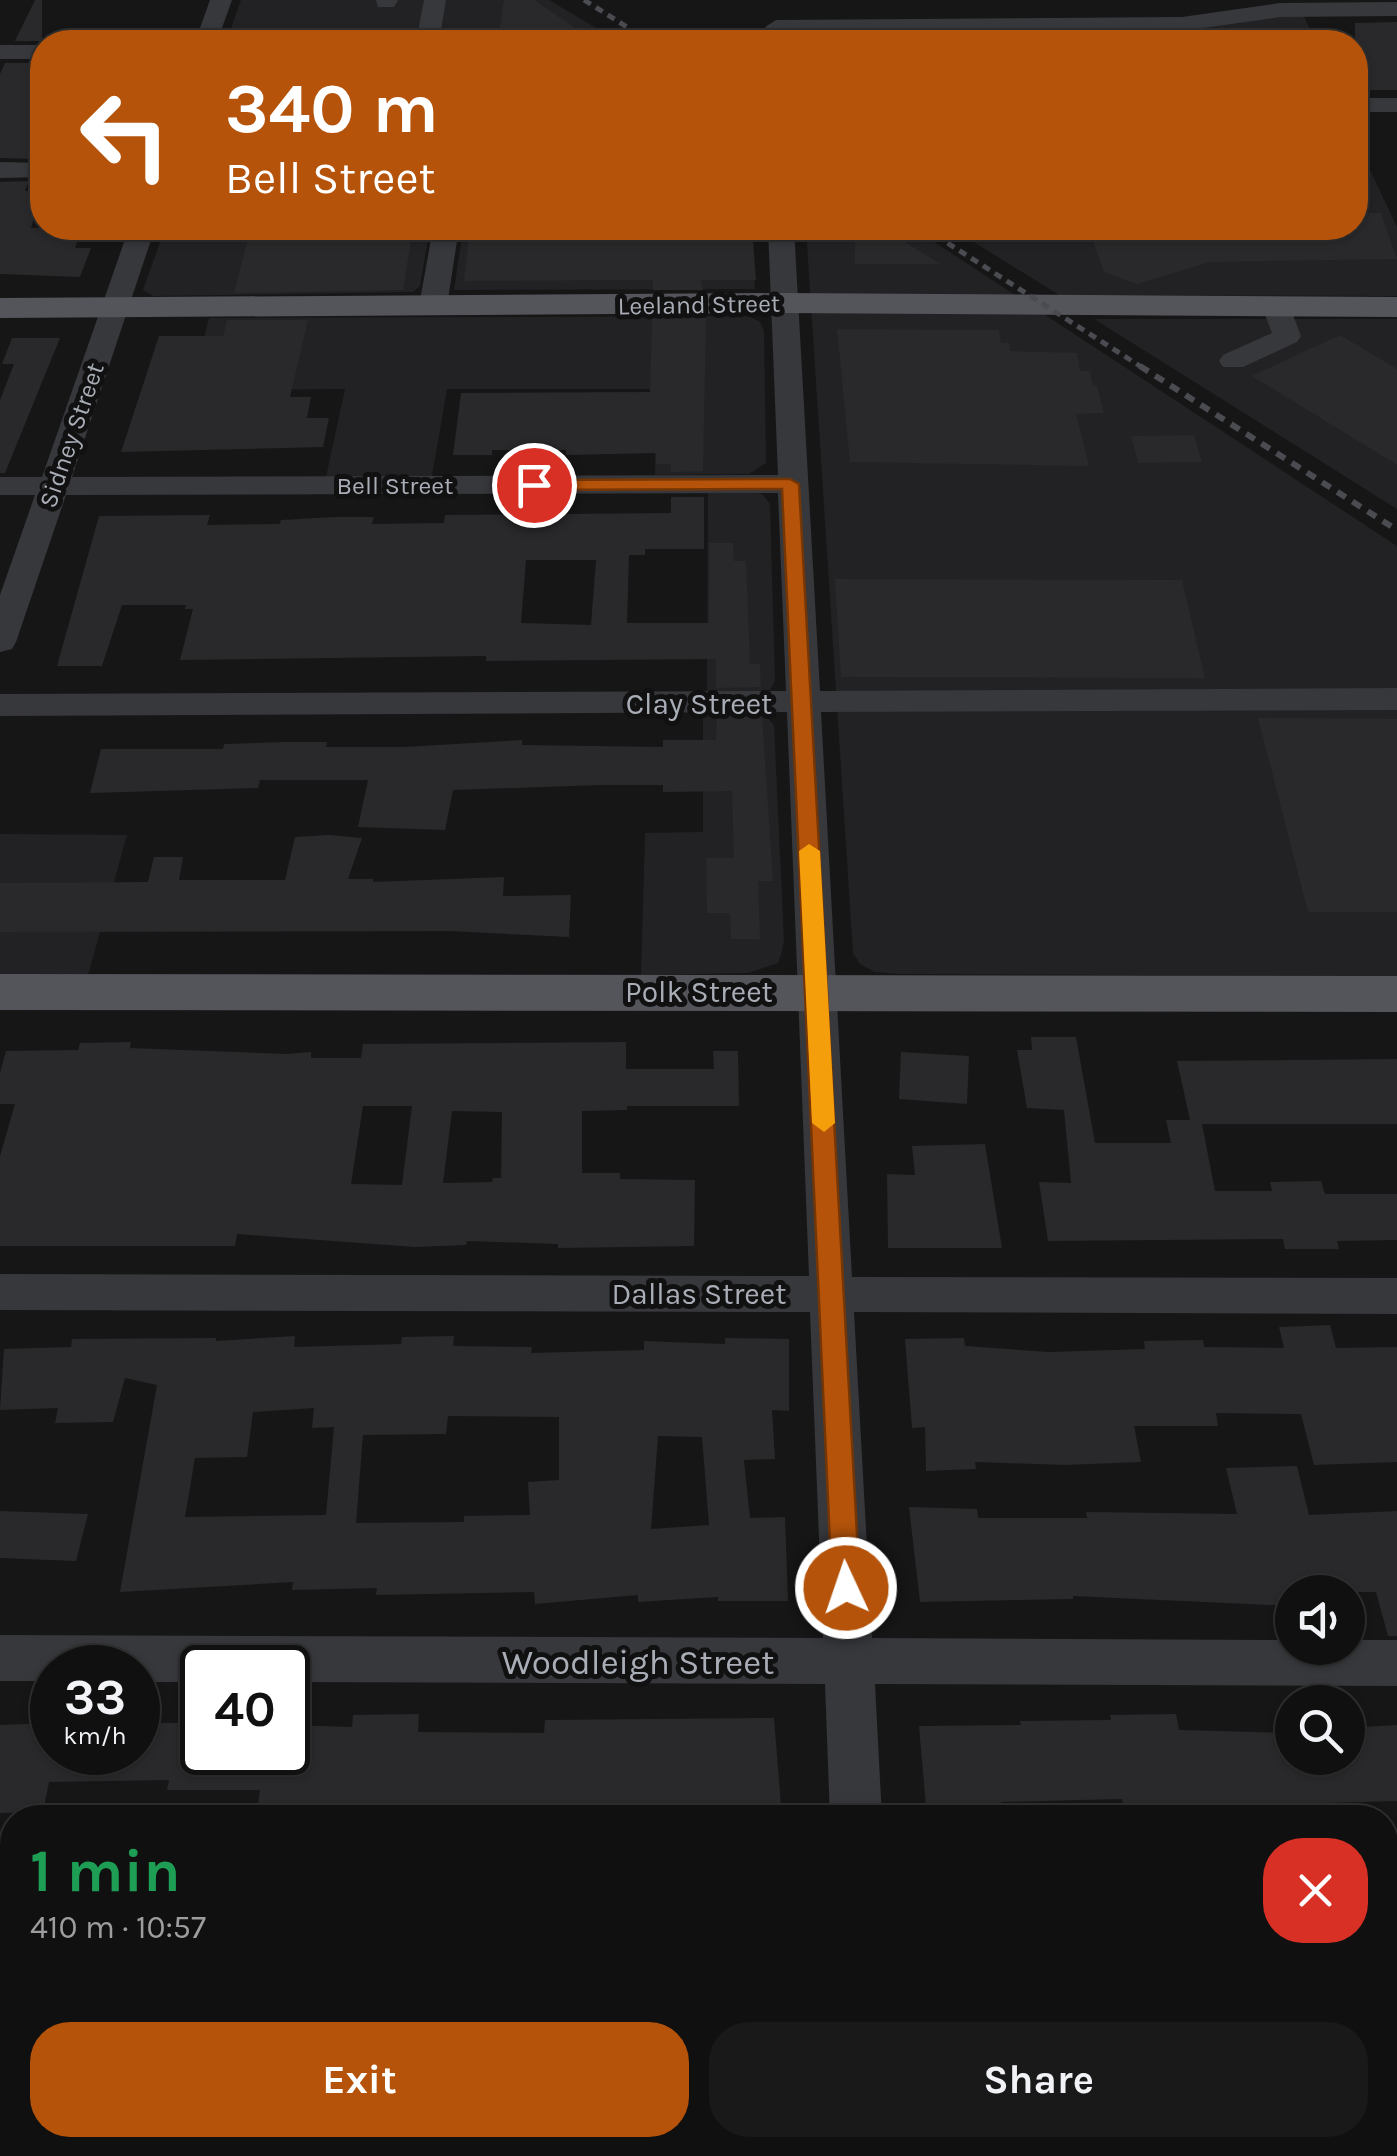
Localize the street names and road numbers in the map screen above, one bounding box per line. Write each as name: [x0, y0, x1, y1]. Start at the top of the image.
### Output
street label: Leeland Street: [617, 289, 781, 320]
street label: Sidney Street: [33, 359, 110, 512]
street label: Bell Street: [337, 471, 453, 500]
street label: Clay Street: [626, 686, 772, 722]
street label: Polk Street: [625, 974, 773, 1010]
street label: Dallas Street: [612, 1276, 786, 1312]
street label: Woodleigh Street: [502, 1642, 774, 1683]

